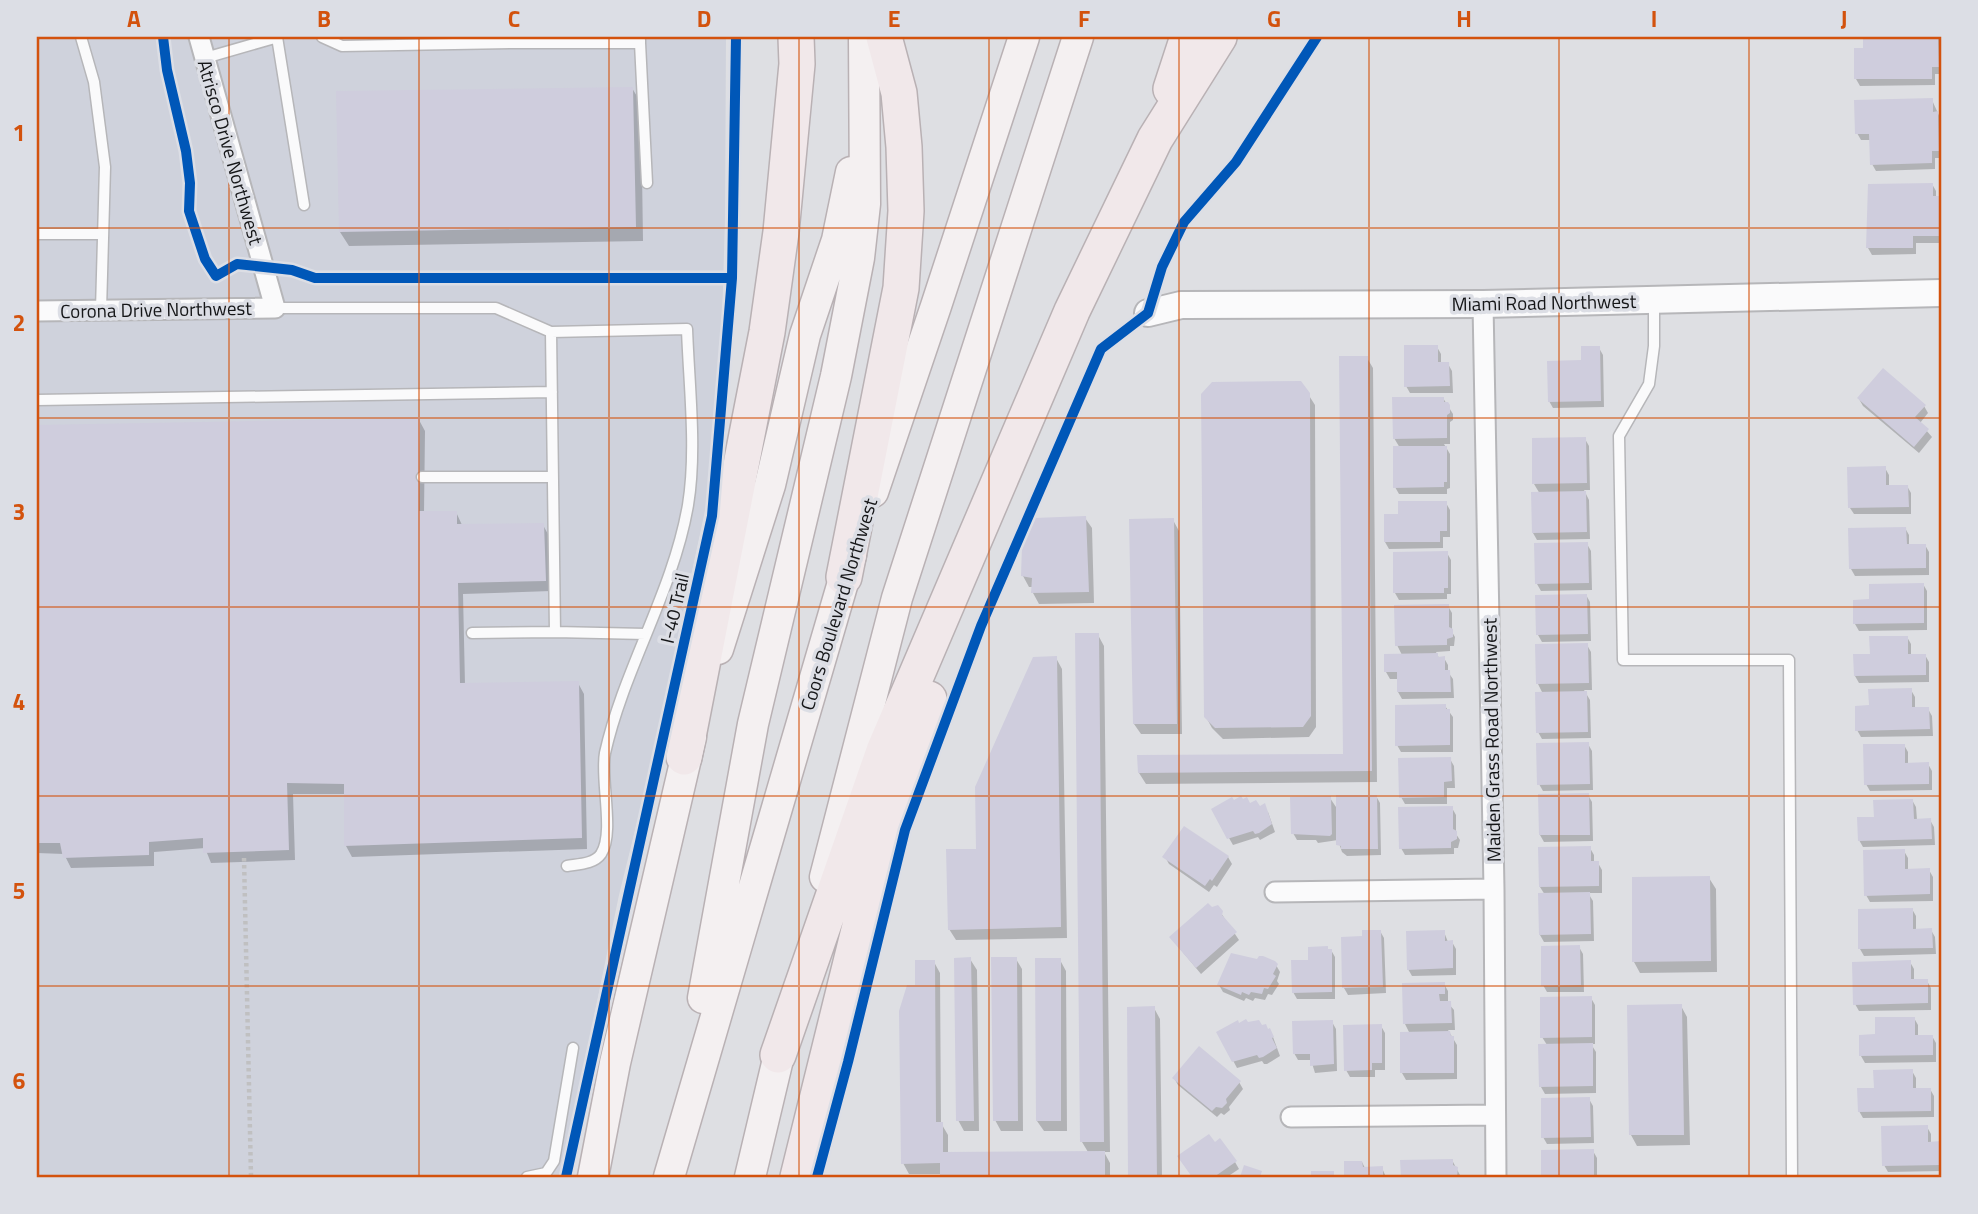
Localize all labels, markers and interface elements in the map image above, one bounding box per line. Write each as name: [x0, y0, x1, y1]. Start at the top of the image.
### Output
text: A: [127, 1, 141, 36]
text: B: [317, 1, 331, 36]
text: C: [508, 1, 520, 36]
text: D: [697, 1, 711, 36]
text: E: [888, 1, 900, 36]
text: F: [1078, 1, 1090, 36]
text: G: [1267, 1, 1281, 36]
text: H: [1456, 1, 1472, 36]
text: I: [1651, 1, 1657, 36]
text: J: [1841, 1, 1847, 36]
street label: Atrisco Drive Northwest: [191, 56, 271, 248]
text: 1: [13, 115, 25, 150]
street label: Miami Road Northwest: [1451, 286, 1637, 318]
street label: Corona Drive Northwest: [60, 293, 252, 325]
text: 2: [13, 305, 25, 340]
text: 3: [13, 494, 25, 529]
street label: Coors Boulevard Northwest: [792, 494, 884, 714]
street label: I-40 Trail: [652, 570, 696, 646]
street label: Maiden Grass Road Northwest: [1474, 617, 1508, 862]
text: 4: [13, 684, 25, 719]
text: 5: [13, 873, 25, 908]
text: 6: [13, 1063, 26, 1098]

